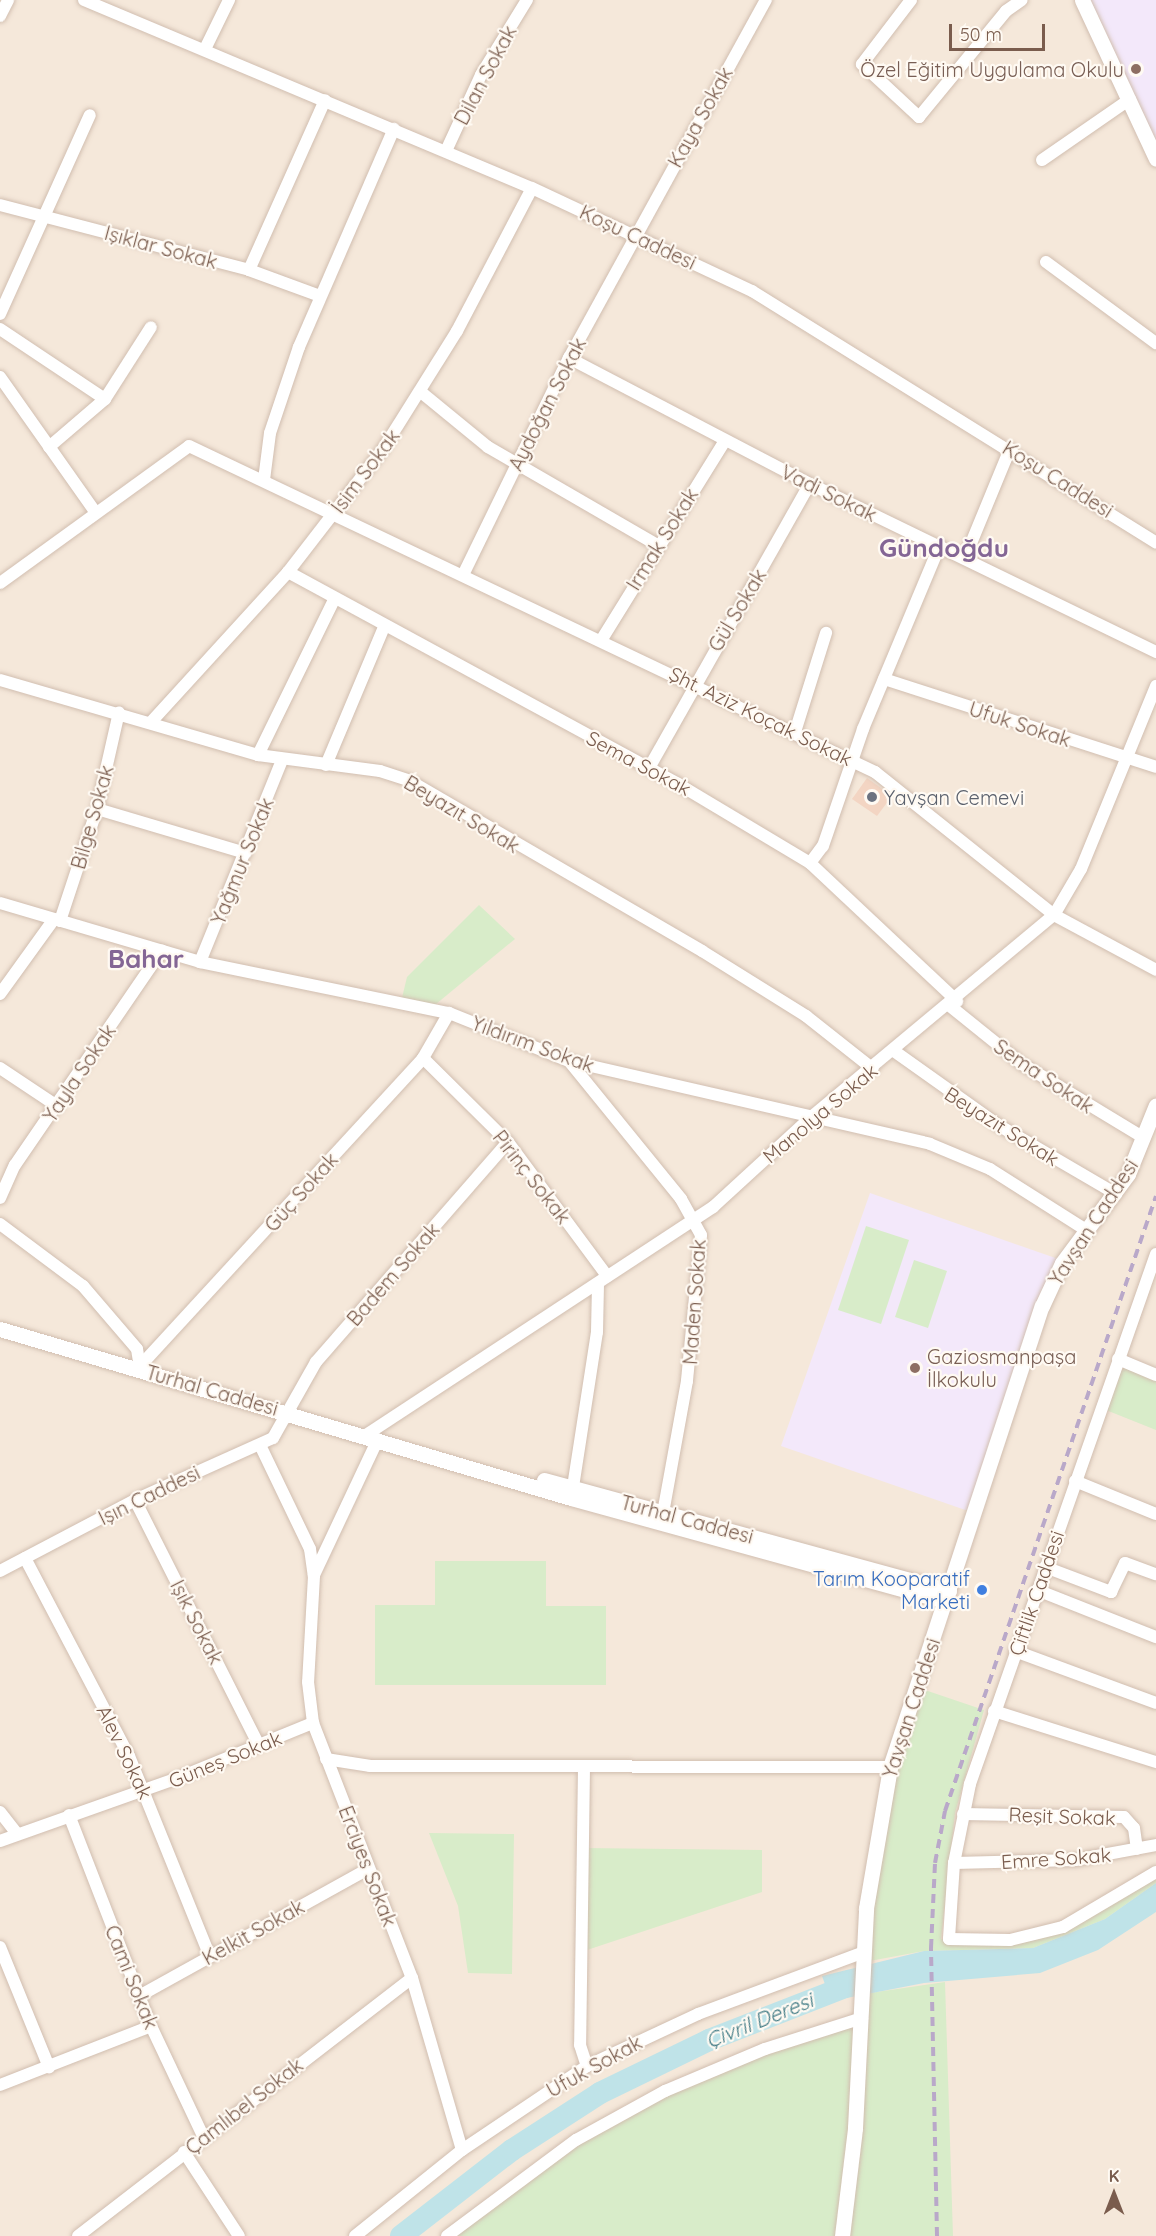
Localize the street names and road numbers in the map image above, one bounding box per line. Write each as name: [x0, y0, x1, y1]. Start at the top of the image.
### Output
street label: Dilan Sokak: [449, 21, 521, 129]
street label: Kaya Sokak: [663, 63, 737, 171]
street label: Koşu Caddesi: [576, 200, 700, 274]
street label: Işıklar Sokak: [102, 220, 220, 274]
street label: Aydoğan Sokak: [503, 333, 591, 475]
street label: İsim Sokak: [326, 424, 404, 518]
street label: Koşu Caddesi: [998, 436, 1118, 522]
street label: Vadi Sokak: [777, 459, 881, 527]
street label: Irmak Sokak: [621, 483, 703, 595]
street label: Gül Sokak: [703, 564, 771, 656]
street label: Şht. Aziz Koçak Sokak: [665, 661, 857, 771]
street label: Ufuk Sokak: [966, 696, 1074, 752]
street label: Sema Sokak: [583, 725, 695, 801]
street label: Bilge Sokak: [66, 762, 118, 872]
street label: Beyazıt Sokak: [400, 770, 524, 858]
street label: Yağmur Sokak: [206, 794, 278, 928]
street label: Yıldırım Sokak: [468, 1011, 598, 1077]
street label: Yayla Sokak: [37, 1019, 121, 1127]
street label: Sema Sokak: [990, 1034, 1098, 1118]
street label: Manolya Sokak: [758, 1058, 882, 1168]
street label: Beyazıt Sokak: [940, 1081, 1064, 1171]
street label: Pirinç Sokak: [488, 1125, 576, 1229]
street label: Güç Sokak: [259, 1148, 343, 1236]
street label: Yavşan Caddesi: [1043, 1154, 1143, 1290]
street label: Badem Sokak: [342, 1217, 444, 1331]
street label: Maden Sokak: [678, 1238, 710, 1366]
street label: Turhal Caddesi: [143, 1360, 281, 1420]
street label: Işın Caddesi: [94, 1460, 204, 1530]
street label: Turhal Caddesi: [618, 1490, 756, 1548]
street label: Çiftlik Caddesi: [1003, 1527, 1069, 1659]
street label: Işık Sokak: [166, 1576, 228, 1668]
street label: Yavşan Caddesi: [877, 1635, 945, 1781]
street label: Alev Sokak: [92, 1701, 158, 1803]
street label: Güneş Sokak: [165, 1725, 285, 1793]
street label: Erciyes Sokak: [334, 1802, 402, 1930]
street label: Reşit Sokak: [1008, 1802, 1116, 1830]
street label: Emre Sokak: [1000, 1842, 1112, 1874]
street label: Kelkit Sokak: [198, 1894, 308, 1970]
street label: Cami Sokak: [100, 1922, 164, 2032]
street label: Ufuk Sokak: [542, 2030, 646, 2102]
street label: Çamlıbel Sokak: [180, 2053, 308, 2159]

